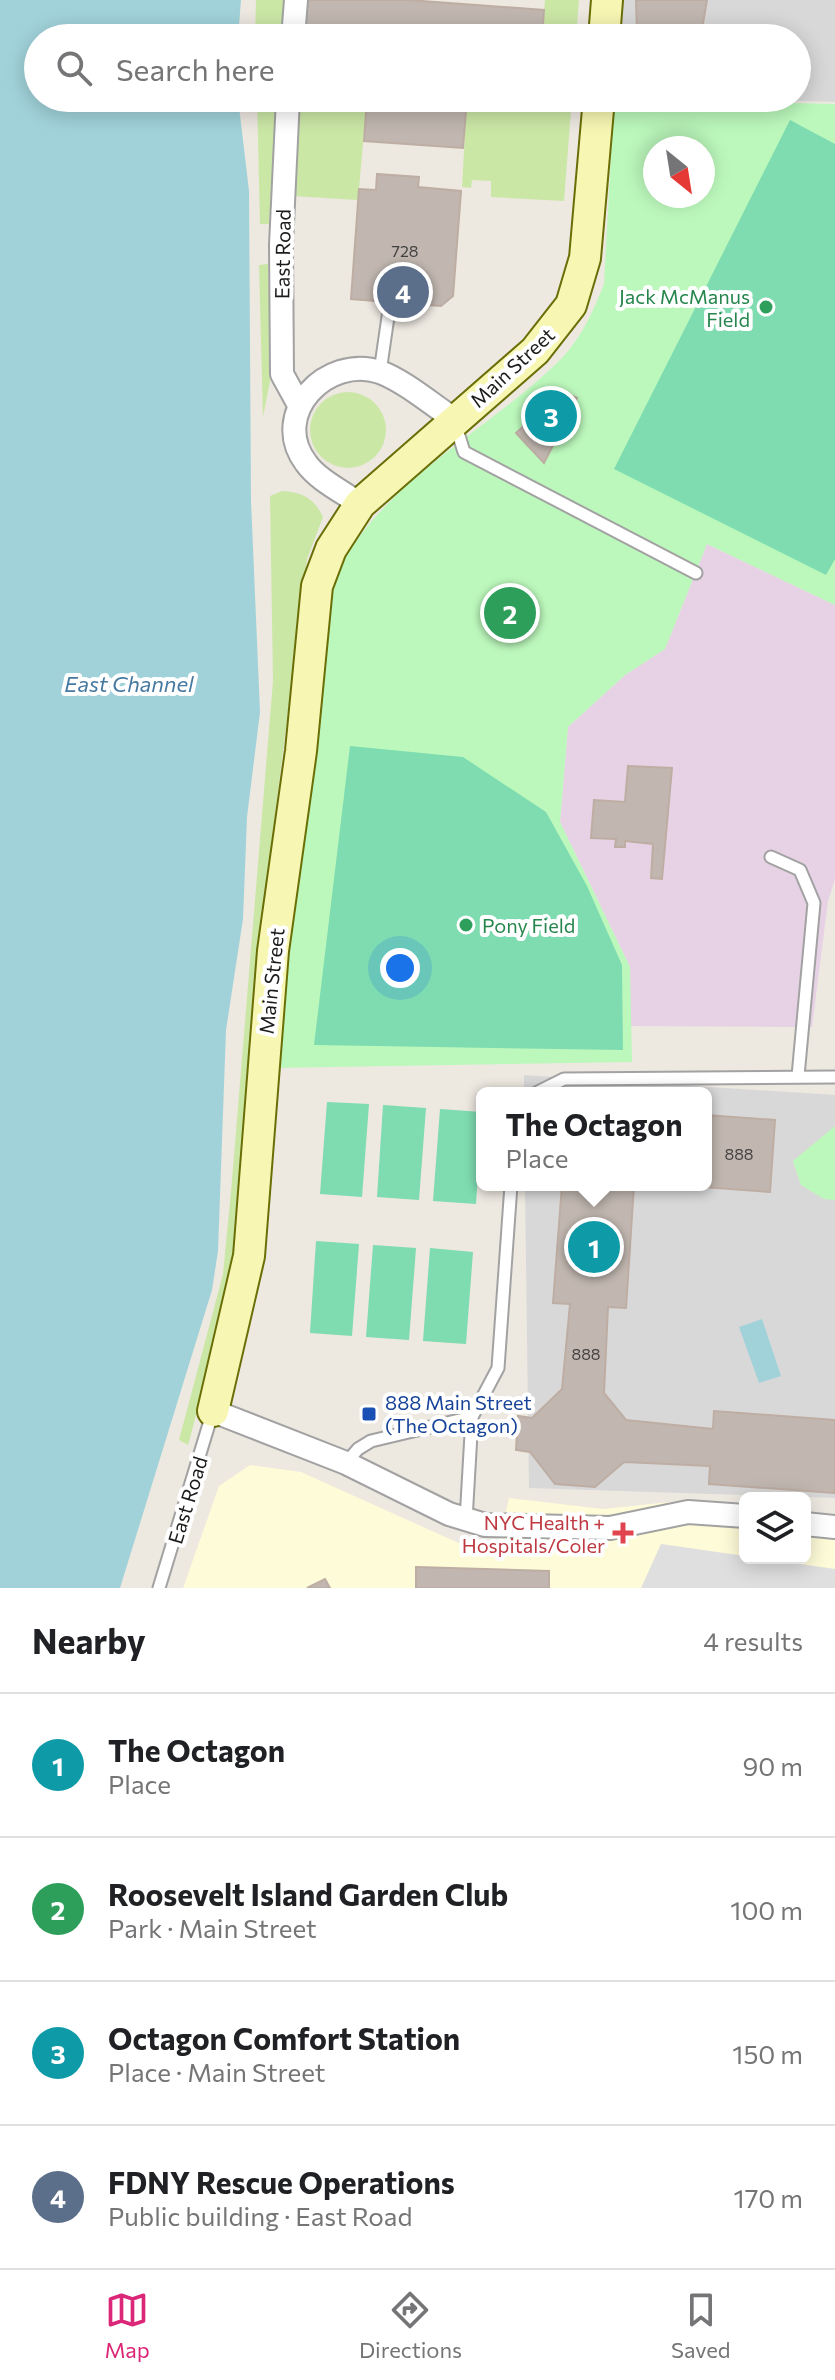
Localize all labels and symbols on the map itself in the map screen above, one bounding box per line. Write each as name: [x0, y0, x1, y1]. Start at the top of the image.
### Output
north arrow: [643, 136, 715, 208]
street label: East Road: [269, 209, 295, 299]
house number: 728: [392, 241, 419, 260]
pin: 4: [377, 262, 429, 322]
place label: Jack McManus Field: [619, 284, 750, 331]
marker: Jack McManus Field: [757, 298, 775, 316]
street label: Main Street: [465, 322, 559, 412]
pin: 3: [525, 386, 577, 446]
pin: 2: [484, 583, 536, 643]
water label: East Channel: [64, 670, 194, 697]
place label: Pony Field: [482, 913, 575, 937]
marker: Pony Field: [457, 916, 475, 934]
street label: Main Street: [254, 927, 288, 1035]
your location: [380, 948, 420, 988]
house number: 888: [724, 1144, 754, 1163]
pin: 1: [568, 1217, 620, 1277]
house number: 888: [571, 1344, 601, 1363]
place label: 888 Main Street (The Octagon): [385, 1390, 532, 1437]
marker: 888 Main Street (The Octagon): [360, 1405, 378, 1423]
street label: East Road: [162, 1453, 212, 1547]
place label: NYC Health + Hospitals/Coler: [462, 1510, 605, 1557]
marker: NYC Health + Hospitals/Coler: [612, 1522, 634, 1544]

